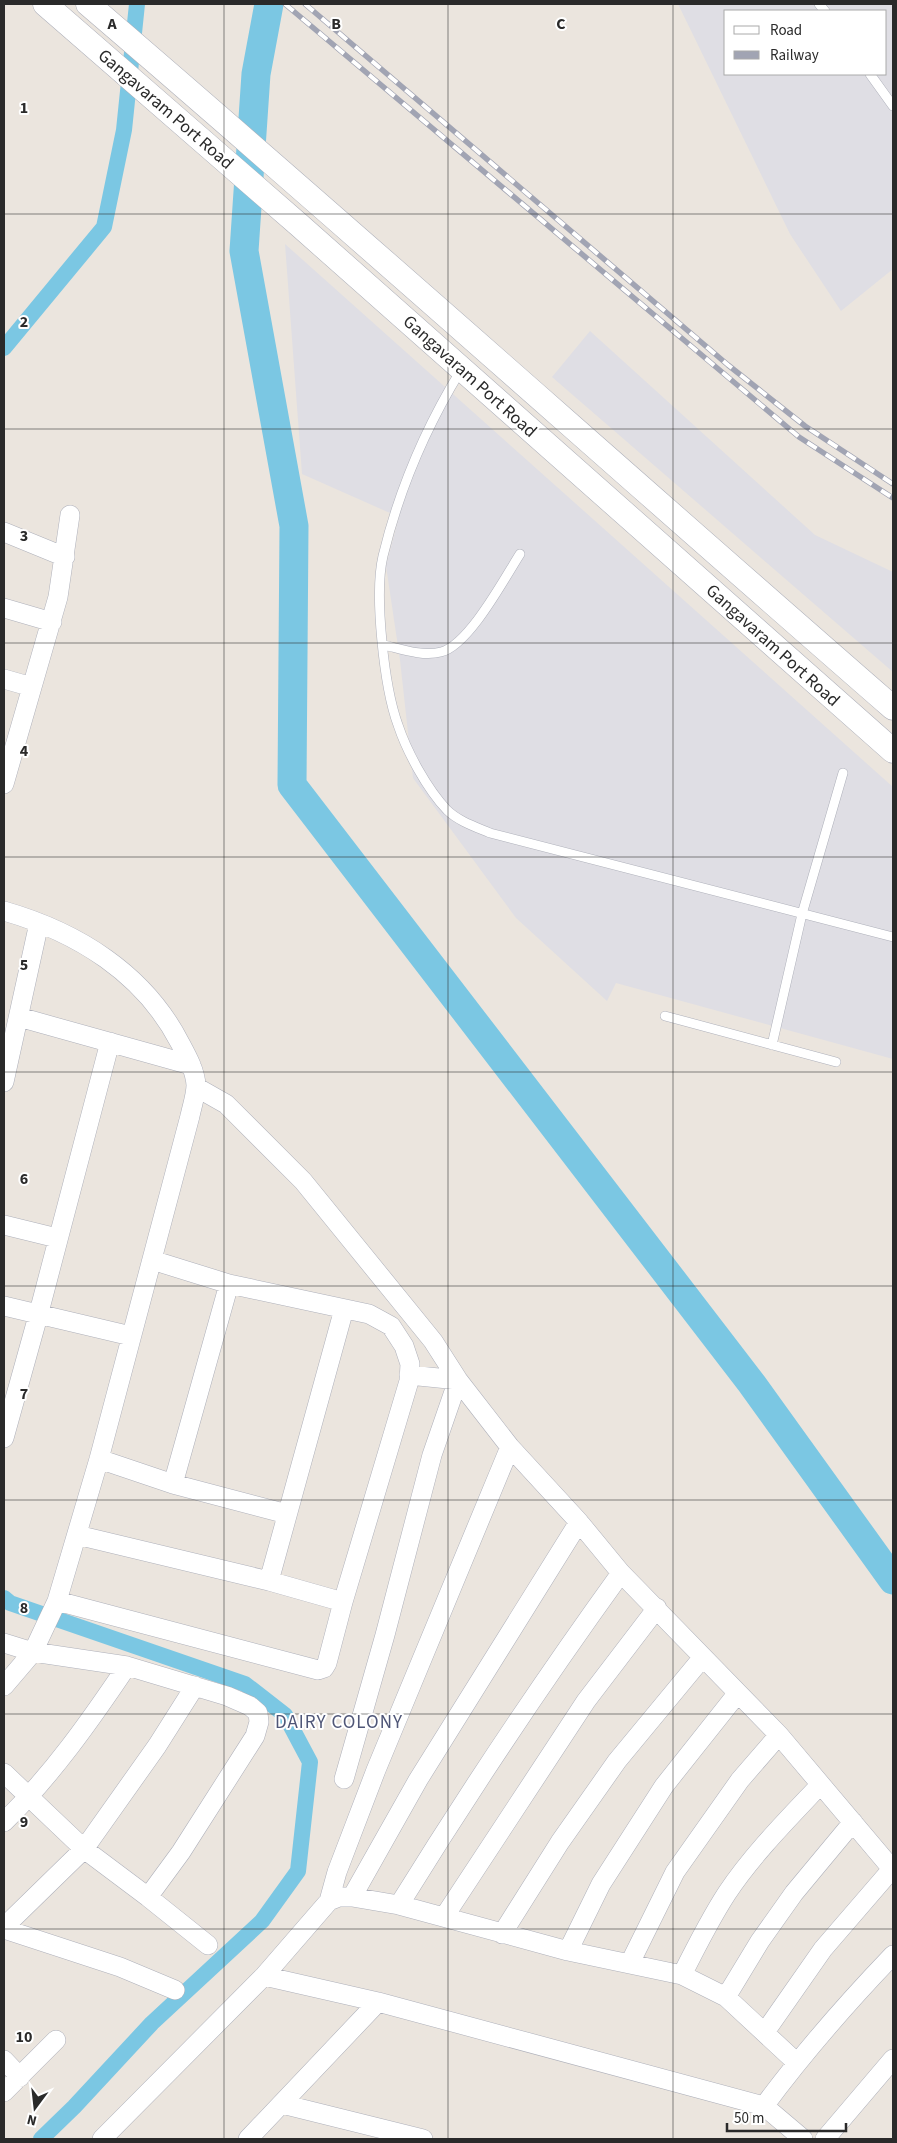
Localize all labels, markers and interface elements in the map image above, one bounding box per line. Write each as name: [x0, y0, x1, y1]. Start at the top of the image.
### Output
legend: [724, 10, 887, 75]
text: A: [106, 13, 117, 35]
text: B: [331, 13, 341, 35]
text: C: [556, 13, 566, 35]
text: Road: [770, 20, 802, 41]
street label: Gangavaram Port Road: [92, 43, 239, 175]
text: Railway: [770, 45, 819, 66]
text: 1: [20, 97, 28, 119]
street label: Gangavaram Port Road: [397, 309, 542, 443]
text: 2: [20, 311, 28, 333]
text: 3: [20, 525, 28, 547]
street label: Gangavaram Port Road: [700, 578, 845, 712]
text: 4: [20, 740, 29, 762]
text: 5: [20, 954, 28, 976]
text: 6: [20, 1168, 28, 1190]
text: 7: [20, 1383, 28, 1405]
text: 8: [20, 1597, 28, 1619]
district label: DAIRY COLONY: [275, 1709, 403, 1736]
text: 9: [20, 1811, 28, 1833]
text: 10: [16, 2026, 32, 2048]
north arrow: [10, 2083, 60, 2133]
scale bar: [727, 2100, 846, 2132]
text: 50 m: [734, 2108, 764, 2129]
text: N: [25, 2109, 39, 2130]

